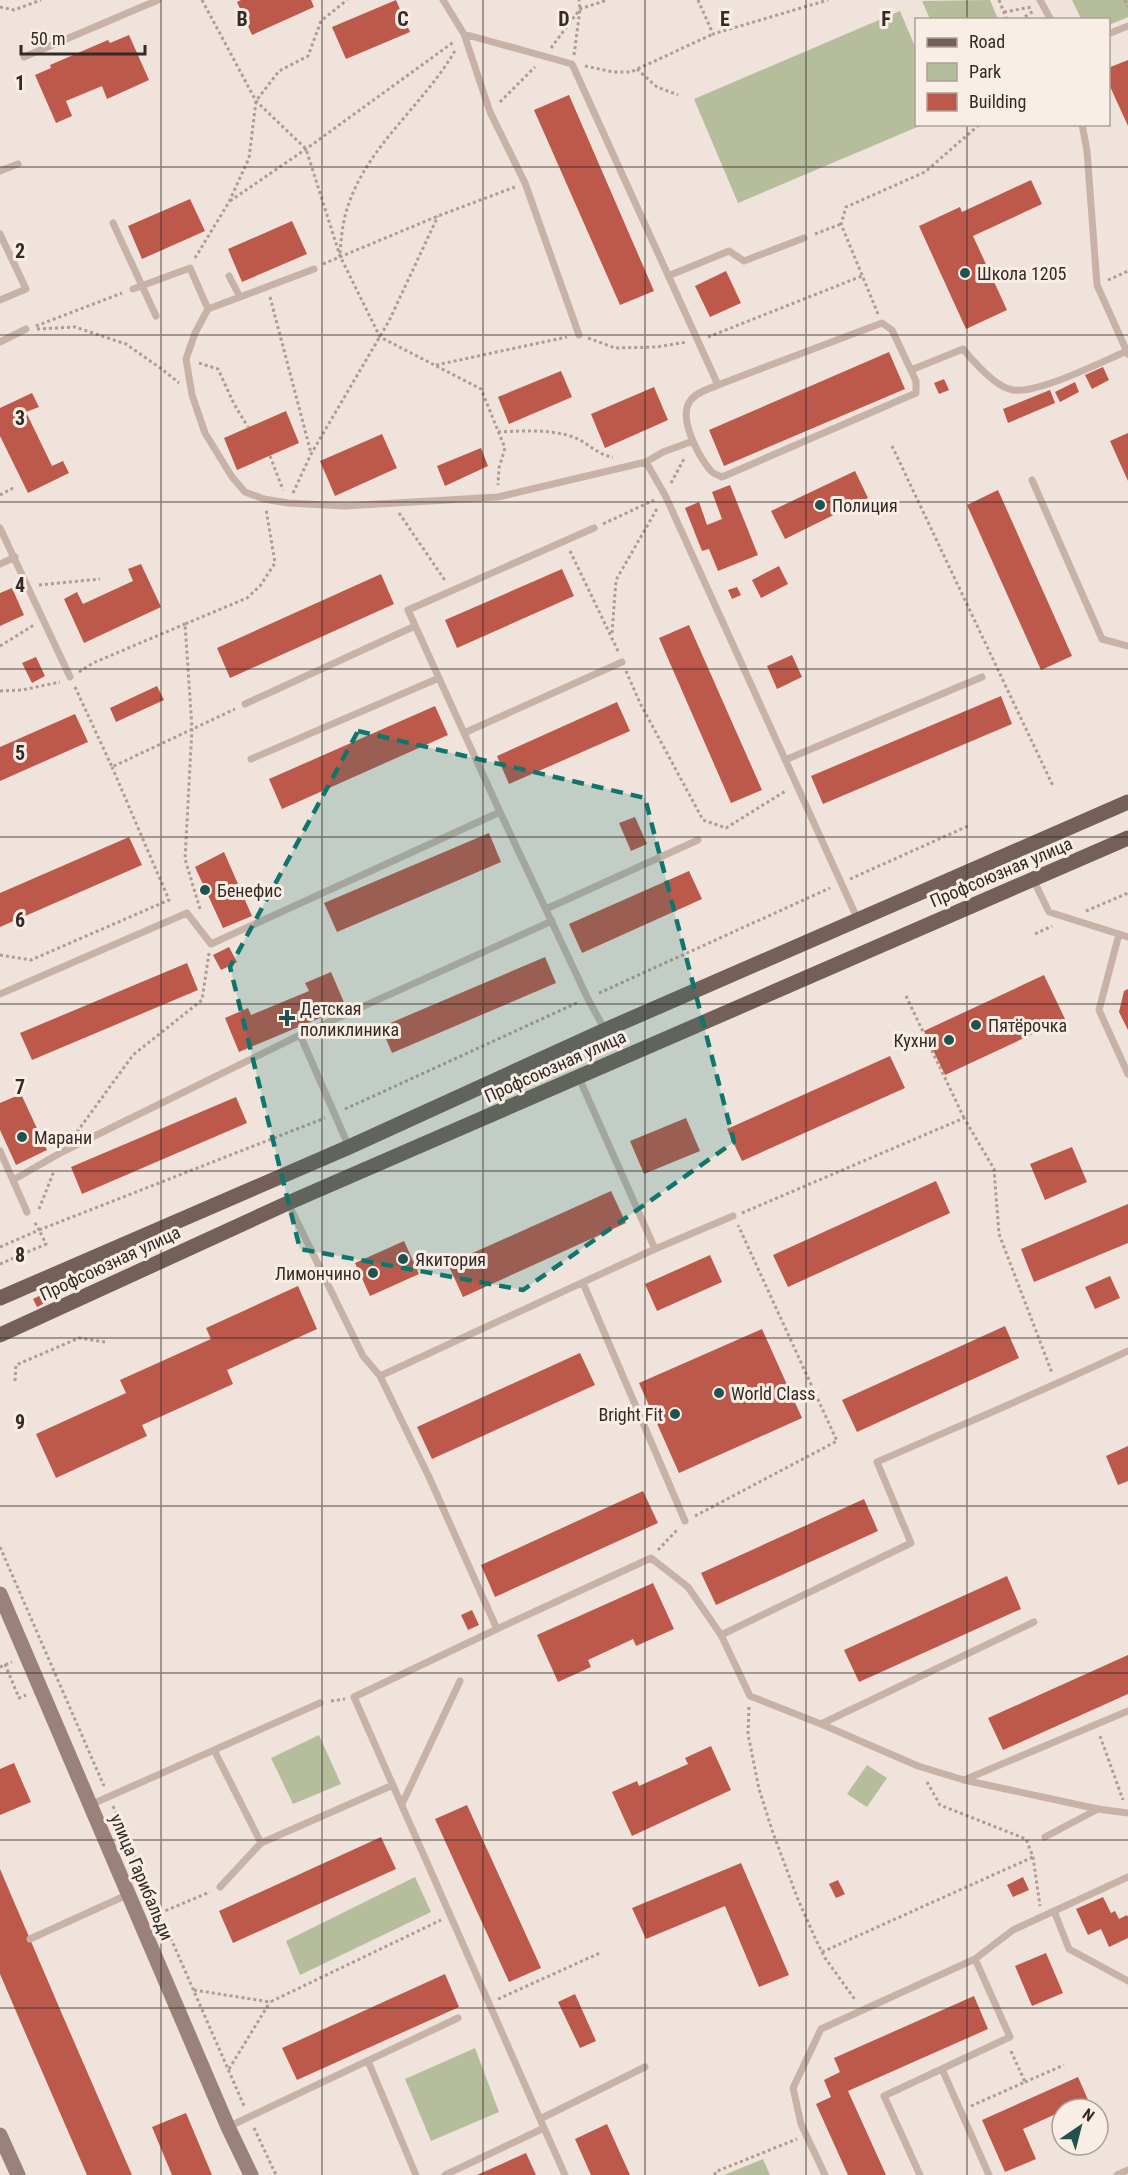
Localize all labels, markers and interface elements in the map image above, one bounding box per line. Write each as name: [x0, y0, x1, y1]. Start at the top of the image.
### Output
text: B: [236, 7, 248, 31]
text: C: [397, 7, 409, 31]
text: D: [558, 7, 570, 31]
text: E: [720, 7, 730, 31]
text: F: [881, 7, 891, 31]
scale bar: [21, 18, 146, 56]
legend: [915, 18, 1110, 126]
text: 50 m: [30, 28, 65, 49]
text: Road: [969, 31, 1005, 52]
text: Park: [969, 61, 1001, 82]
text: 1: [15, 71, 25, 95]
text: Building: [969, 91, 1026, 112]
text: 2: [15, 239, 25, 263]
place label: Школа 1205: [977, 263, 1067, 284]
marker: Школа 1205: [958, 266, 972, 280]
text: 3: [15, 406, 25, 430]
place label: Полиция: [832, 495, 898, 516]
marker: Полиция: [813, 498, 827, 512]
text: 4: [15, 573, 25, 597]
text: 5: [15, 741, 25, 765]
street label: Профсоюзная улица: [927, 833, 1075, 911]
place label: Бенефис: [217, 880, 282, 901]
marker: Бенефис: [198, 883, 212, 897]
text: 6: [15, 908, 25, 932]
place label: Детская поликлиника: [300, 998, 399, 1040]
marker: Детская поликлиника: [278, 1009, 296, 1027]
place label: Пятёрочка: [988, 1015, 1067, 1036]
marker: Пятёрочка: [969, 1018, 983, 1032]
street label: Профсоюзная улица: [481, 1025, 629, 1107]
place label: Кухни: [894, 1030, 937, 1051]
marker: Кухни: [942, 1033, 956, 1047]
text: 7: [15, 1075, 25, 1099]
place label: Марани: [34, 1127, 92, 1148]
marker: Марани: [15, 1130, 29, 1144]
street label: Профсоюзная улица: [36, 1221, 184, 1305]
text: 8: [15, 1243, 25, 1267]
place label: Якитория: [415, 1249, 486, 1270]
marker: Якитория: [396, 1252, 410, 1266]
place label: Лимончино: [275, 1263, 361, 1284]
marker: Лимончино: [366, 1266, 380, 1280]
place label: World Class: [731, 1383, 816, 1404]
marker: World Class: [712, 1386, 726, 1400]
place label: Bright Fit: [598, 1404, 663, 1425]
marker: Bright Fit: [668, 1407, 682, 1421]
text: 9: [15, 1410, 25, 1434]
street label: улица Гарибальди: [106, 1811, 178, 1943]
north arrow: [1050, 2097, 1110, 2157]
text: N: [1079, 2105, 1098, 2126]

